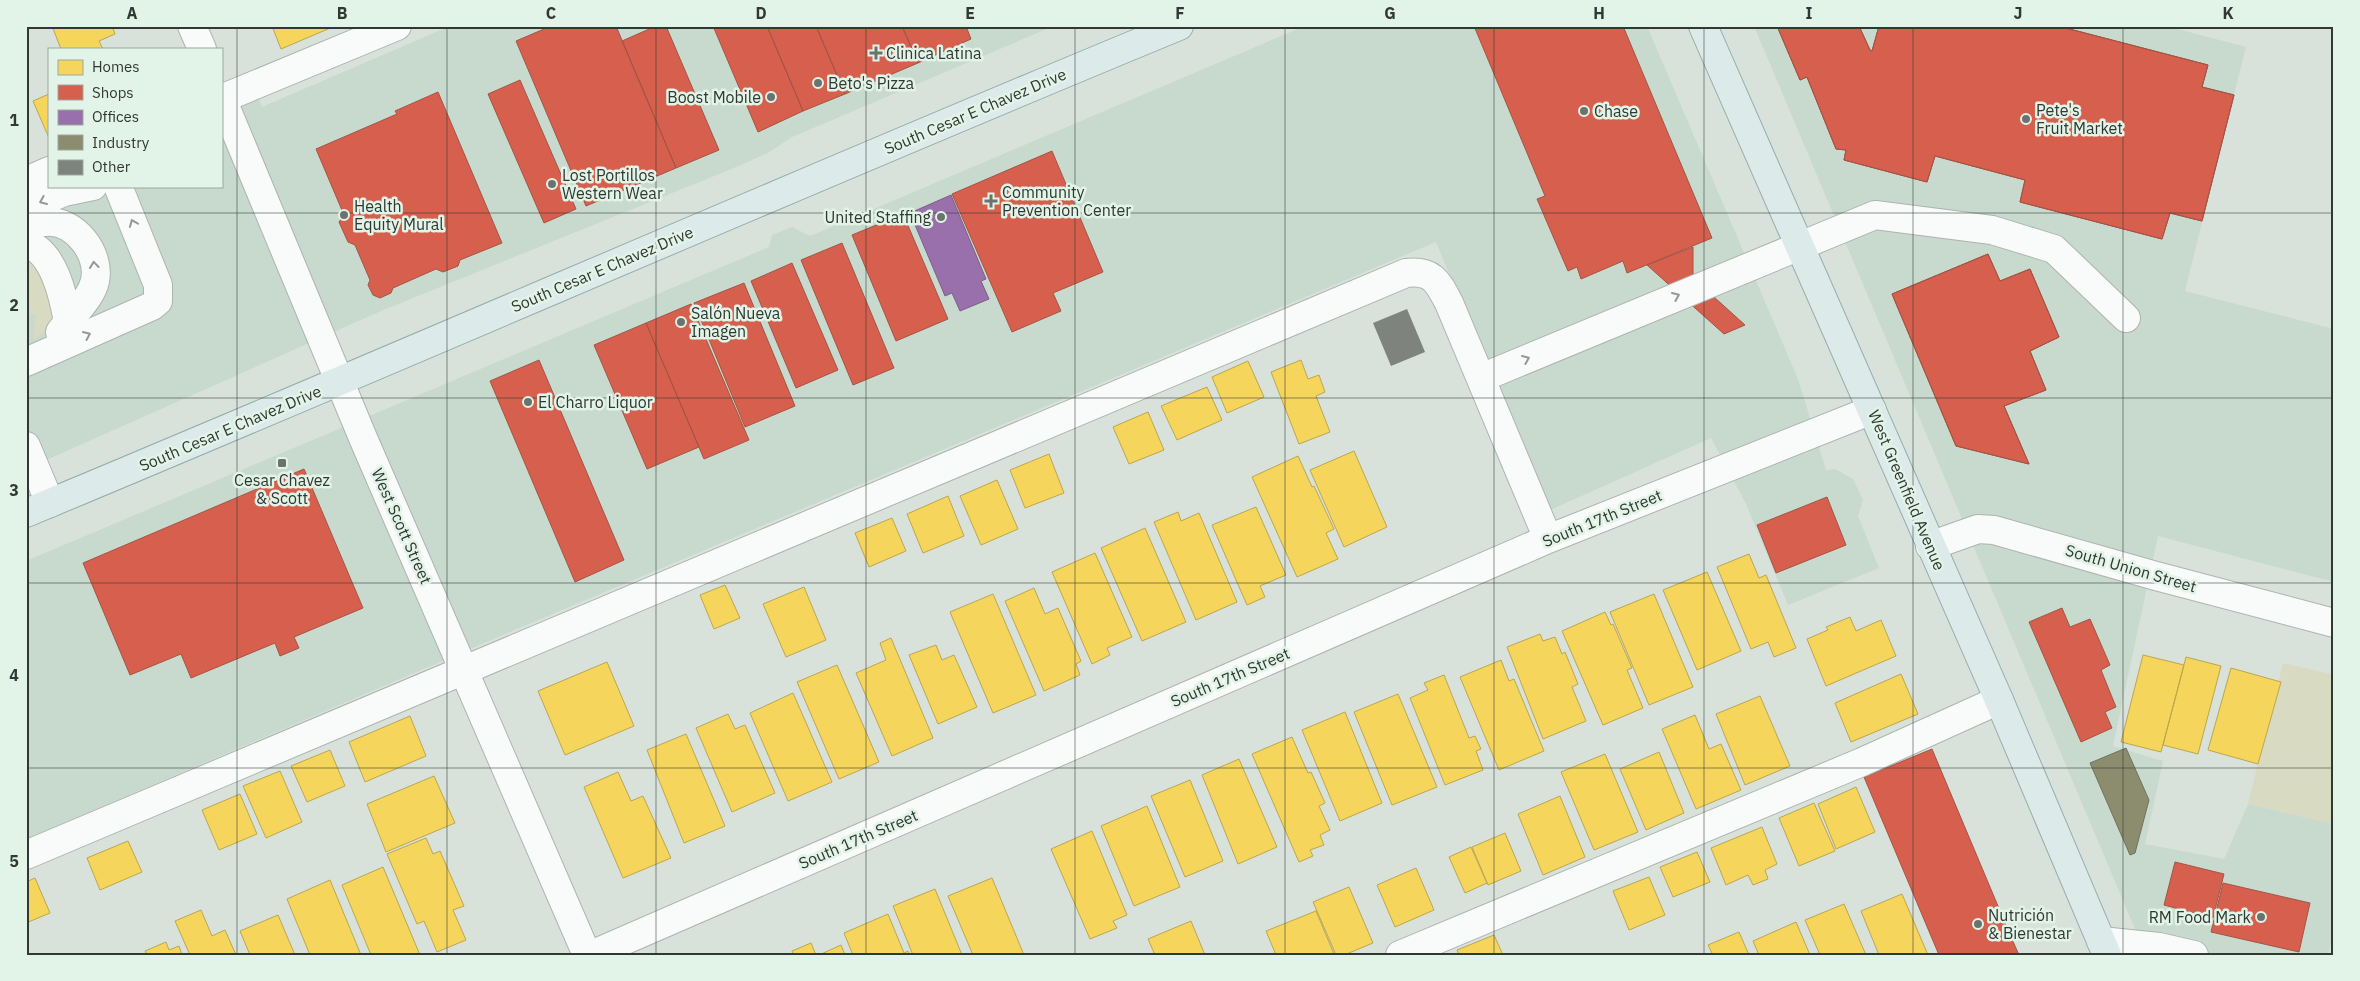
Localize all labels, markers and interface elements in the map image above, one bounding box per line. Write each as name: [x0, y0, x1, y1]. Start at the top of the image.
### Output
text: A: [127, 3, 138, 23]
text: B: [337, 3, 348, 23]
text: C: [546, 3, 556, 23]
text: D: [755, 3, 767, 23]
text: E: [965, 3, 975, 23]
text: F: [1175, 3, 1185, 23]
text: G: [1384, 3, 1396, 23]
text: H: [1593, 3, 1605, 23]
text: I: [1806, 3, 1813, 23]
text: J: [2014, 3, 2022, 23]
text: K: [2222, 3, 2234, 23]
place label: Clinica Latina: [886, 43, 982, 63]
marker: Clinica Latina: [870, 47, 882, 59]
legend: [48, 48, 222, 188]
text: Homes: [92, 57, 140, 76]
street label: South Cesar E Chavez Drive: [881, 63, 1069, 158]
place label: Beto's Pizza: [828, 73, 914, 93]
marker: Beto's Pizza: [812, 77, 824, 89]
text: Shops: [92, 83, 134, 102]
place label: Boost Mobile: [667, 87, 761, 107]
marker: Boost Mobile: [765, 91, 777, 103]
place label: Pete's Fruit Market: [2036, 100, 2123, 138]
place label: Chase: [1594, 101, 1638, 121]
marker: Chase: [1578, 105, 1590, 117]
text: Offices: [92, 107, 139, 126]
text: 1: [9, 110, 19, 130]
marker: Pete's Fruit Market: [2020, 113, 2032, 125]
text: Industry: [92, 133, 150, 152]
text: Other: [92, 157, 131, 176]
place label: Lost Portillos Western Wear: [562, 165, 663, 203]
marker: Lost Portillos Western Wear: [546, 178, 558, 190]
place label: Community Prevention Center: [1002, 182, 1131, 220]
marker: Community Prevention Center: [984, 194, 998, 208]
one-way arrow: [39, 196, 47, 206]
place label: Health Equity Mural: [354, 196, 444, 234]
place label: United Staffing: [824, 207, 932, 227]
marker: Health Equity Mural: [338, 209, 350, 221]
marker: United Staffing: [935, 211, 947, 223]
one-way arrow: [128, 219, 139, 228]
street label: South Cesar E Chavez Drive: [508, 221, 696, 316]
one-way arrow: [89, 261, 100, 269]
one-way arrow: [1671, 292, 1680, 303]
text: 2: [9, 295, 19, 315]
place label: Salón Nueva Imagen: [691, 303, 781, 341]
marker: Salón Nueva Imagen: [675, 316, 687, 328]
one-way arrow: [82, 331, 91, 342]
one-way arrow: [1521, 355, 1530, 366]
street label: South Cesar E Chavez Drive: [136, 380, 324, 475]
place label: El Charro Liquor: [538, 392, 653, 412]
marker: El Charro Liquor: [522, 396, 534, 408]
street label: West Greenfield Avenue: [1864, 407, 1950, 573]
marker: Cesar Chavez & Scott: [276, 457, 288, 469]
street label: West Scott Street: [367, 465, 437, 587]
place label: Cesar Chavez & Scott: [234, 470, 330, 508]
text: 3: [9, 480, 19, 500]
street label: South 17th Street: [1539, 485, 1665, 551]
street label: South Union Street: [2063, 540, 2199, 596]
street label: South 17th Street: [1167, 643, 1293, 711]
text: 4: [9, 665, 19, 685]
street label: South 17th Street: [795, 805, 921, 873]
text: 5: [9, 851, 19, 871]
place label: Nutrición & Bienestar: [1988, 905, 2072, 943]
place label: RM Food Mark: [2149, 907, 2252, 927]
marker: RM Food Mark: [2255, 911, 2267, 923]
marker: Nutrición & Bienestar: [1972, 918, 1984, 930]

